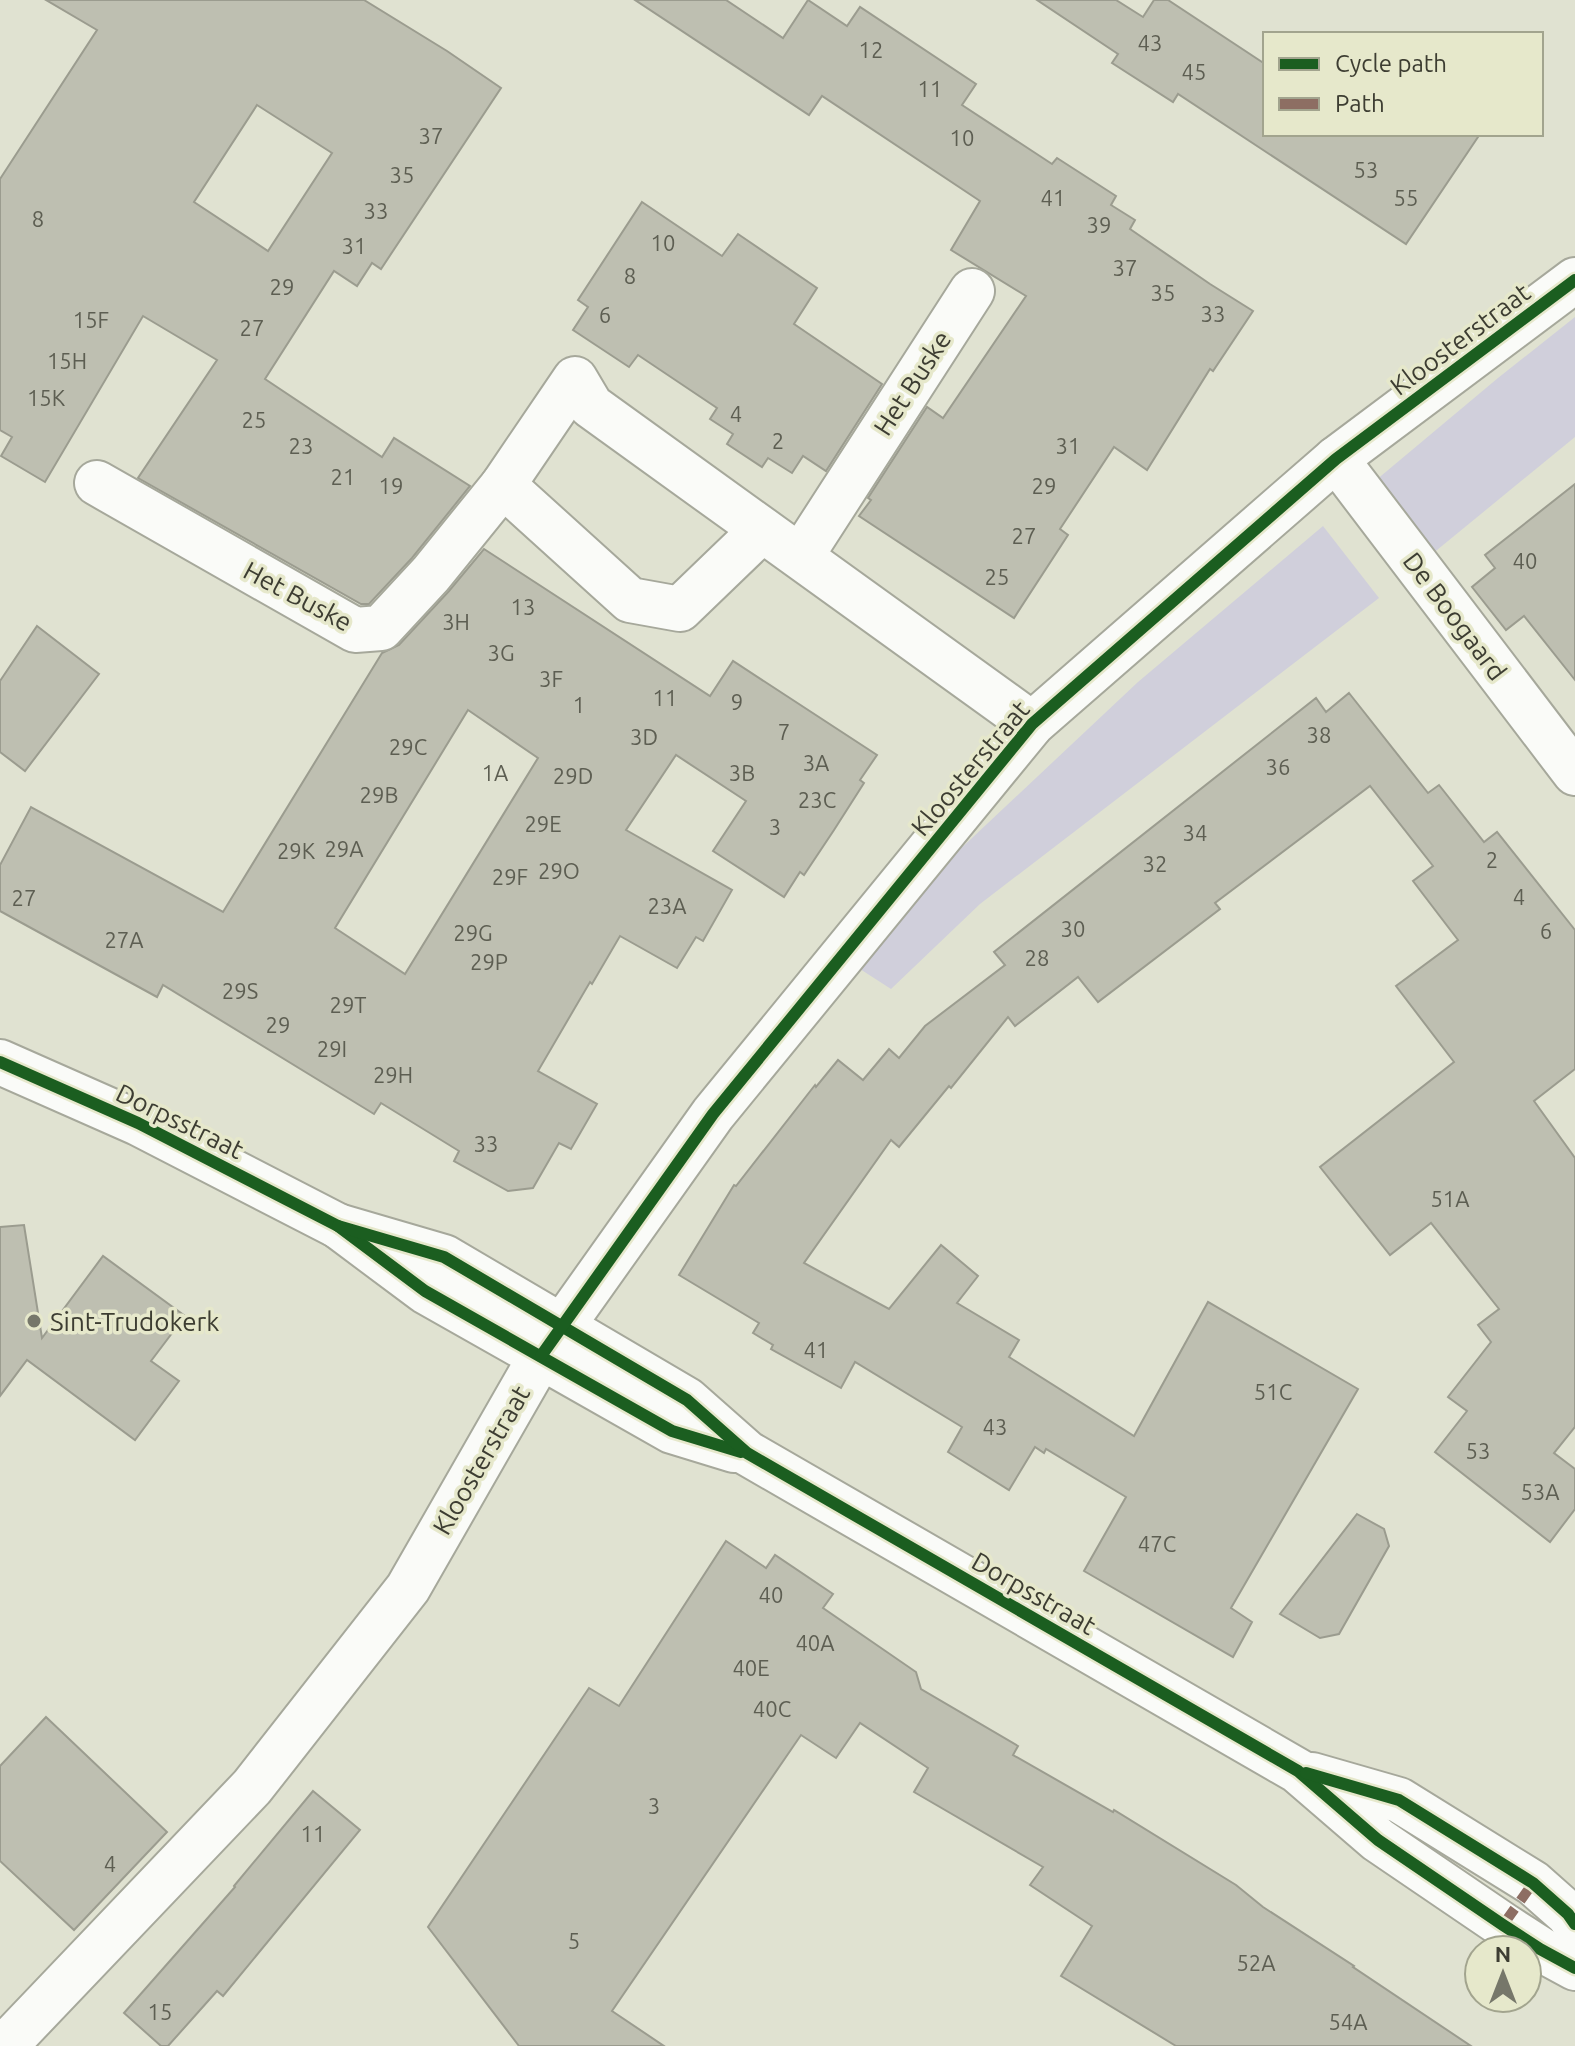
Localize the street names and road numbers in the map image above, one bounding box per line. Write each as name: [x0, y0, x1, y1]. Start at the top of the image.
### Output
street label: Kloosterstraat: [1385, 277, 1535, 401]
street label: Het Buske: [868, 325, 956, 441]
street label: De Boogaard: [1398, 546, 1512, 686]
street label: Het Buske: [239, 555, 357, 637]
street label: Kloosterstraat: [905, 695, 1035, 841]
street label: Dorpsstraat: [112, 1078, 248, 1164]
street label: Kloosterstraat: [427, 1380, 535, 1540]
street label: Dorpsstraat: [967, 1546, 1101, 1640]

